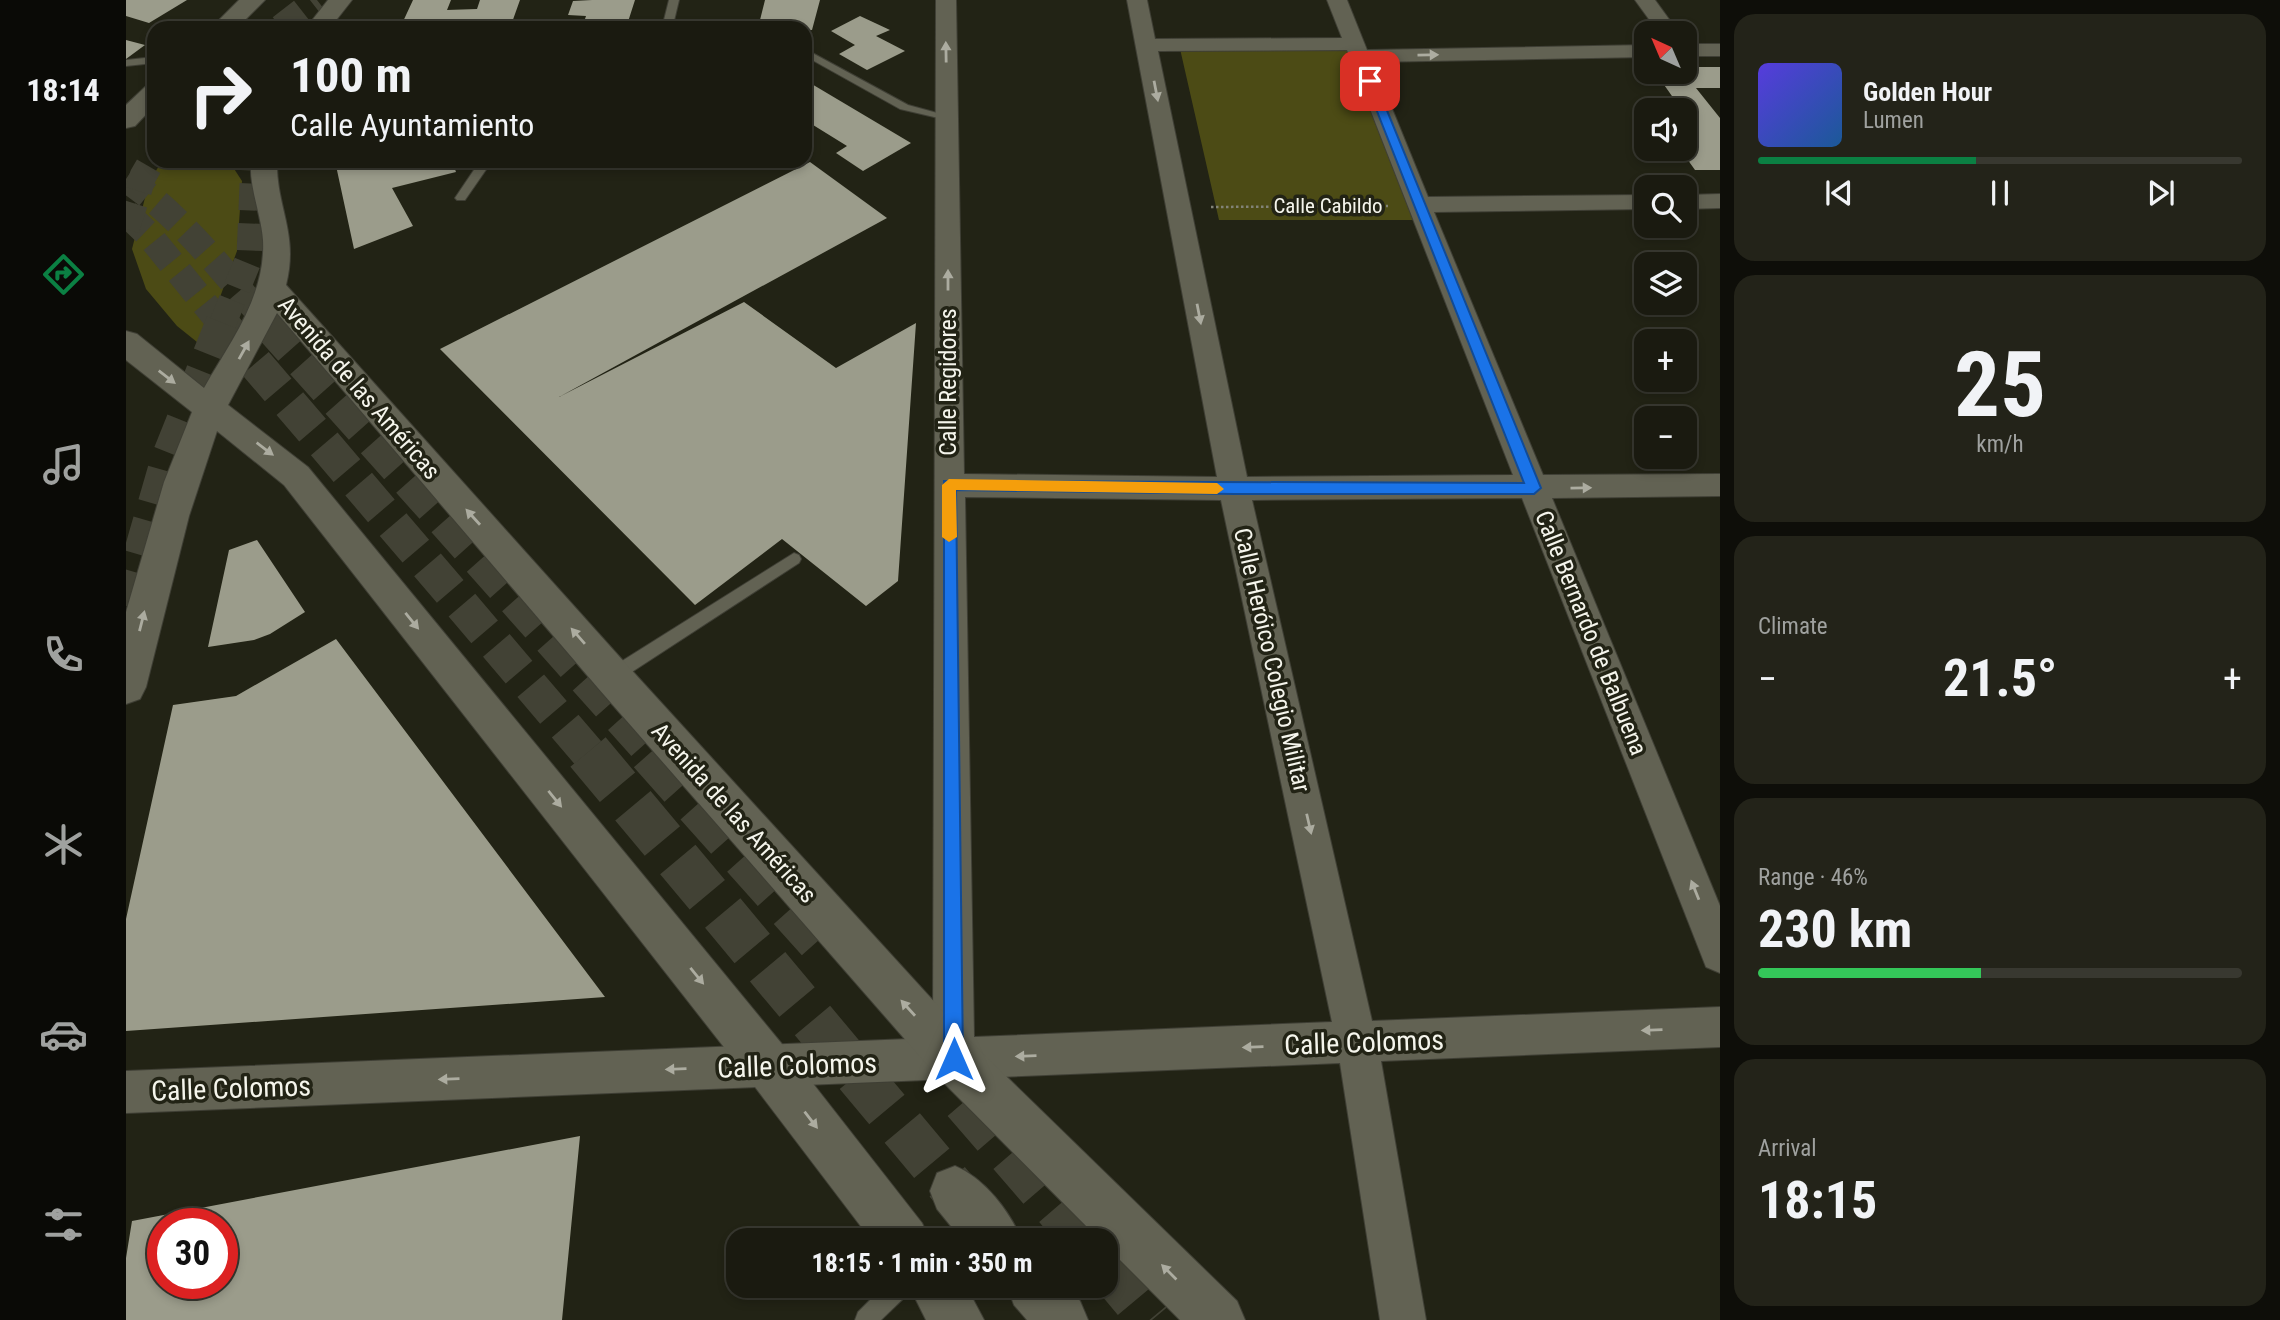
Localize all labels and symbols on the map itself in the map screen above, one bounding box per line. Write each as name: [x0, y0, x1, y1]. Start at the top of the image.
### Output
north arrow: [1634, 21, 1698, 84]
one-way arrow: [940, 41, 952, 63]
one-way arrow: [1417, 49, 1439, 61]
pin: [1340, 51, 1400, 111]
one-way arrow: [1150, 80, 1161, 102]
street label: Calle Cabildo: [1273, 194, 1383, 218]
one-way arrow: [942, 269, 954, 291]
street label: Avenida de las Américas: [272, 291, 446, 485]
one-way arrow: [1194, 303, 1205, 325]
street label: Calle Regidores: [934, 308, 962, 456]
one-way arrow: [238, 341, 250, 360]
one-way arrow: [158, 369, 175, 384]
one-way arrow: [256, 442, 274, 456]
one-way arrow: [1570, 482, 1592, 493]
street label: Calle Bernardo de Balbuena: [1529, 507, 1653, 759]
one-way arrow: [465, 508, 481, 526]
street label: Calle Heróico Colegio Militar: [1228, 525, 1316, 795]
one-way arrow: [137, 610, 148, 632]
one-way arrow: [405, 612, 420, 630]
one-way arrow: [571, 628, 586, 645]
street label: Avenida de las Américas: [646, 717, 822, 909]
one-way arrow: [547, 789, 562, 807]
one-way arrow: [1303, 813, 1314, 835]
one-way arrow: [1689, 879, 1700, 900]
one-way arrow: [689, 968, 704, 985]
one-way arrow: [900, 999, 916, 1017]
position arrow: [917, 1022, 991, 1096]
street label: Calle Colomos: [1283, 1023, 1445, 1062]
one-way arrow: [1641, 1024, 1663, 1035]
one-way arrow: [1242, 1041, 1264, 1052]
street label: Calle Colomos: [716, 1046, 878, 1085]
one-way arrow: [1015, 1050, 1037, 1061]
one-way arrow: [665, 1064, 687, 1075]
street label: Calle Colomos: [150, 1069, 312, 1108]
one-way arrow: [438, 1073, 460, 1084]
one-way arrow: [803, 1110, 818, 1128]
speed limit sign: 30: [147, 1208, 238, 1299]
one-way arrow: [1161, 1264, 1177, 1280]

